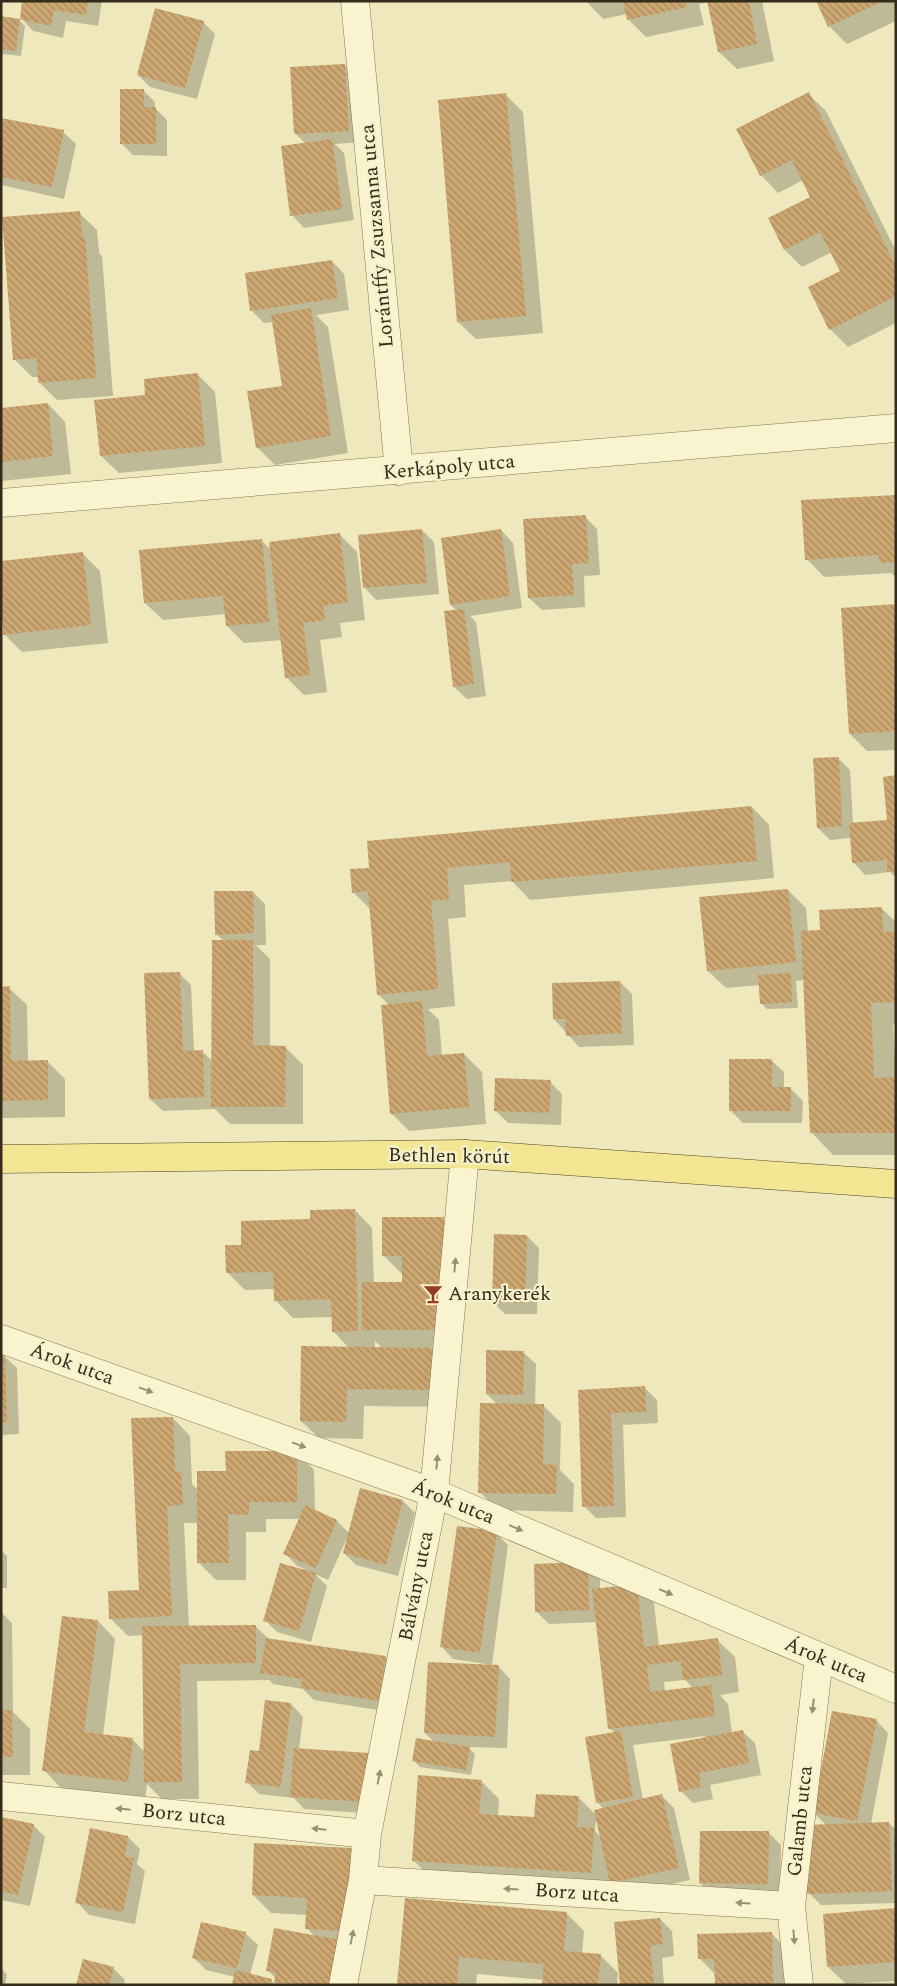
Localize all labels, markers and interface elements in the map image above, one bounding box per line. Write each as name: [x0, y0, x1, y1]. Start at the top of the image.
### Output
street label: Lorántffy Zsuzsanna utca: [352, 123, 402, 349]
street label: Kerkápoly utca: [382, 446, 517, 488]
street label: Bethlen körút: [388, 1140, 510, 1172]
one-way arrow: [451, 1257, 459, 1273]
place label: Aranykerék: [448, 1279, 551, 1309]
bar icon: Aranykerék: [422, 1283, 444, 1305]
street label: Árok utca: [26, 1335, 118, 1393]
one-way arrow: [139, 1386, 154, 1394]
one-way arrow: [292, 1441, 307, 1449]
one-way arrow: [433, 1454, 441, 1470]
street label: Árok utca: [407, 1472, 499, 1532]
one-way arrow: [509, 1524, 523, 1532]
street label: Bálvány utca: [391, 1528, 441, 1644]
one-way arrow: [659, 1588, 673, 1596]
street label: Árok utca: [780, 1629, 872, 1691]
one-way arrow: [809, 1698, 817, 1714]
street label: Galamb utca: [779, 1764, 821, 1878]
one-way arrow: [375, 1768, 383, 1784]
street label: Borz utca: [140, 1796, 228, 1834]
one-way arrow: [114, 1804, 130, 1812]
one-way arrow: [311, 1825, 327, 1833]
street label: Borz utca: [534, 1875, 620, 1911]
one-way arrow: [502, 1884, 518, 1892]
one-way arrow: [734, 1899, 750, 1907]
one-way arrow: [349, 1928, 357, 1944]
one-way arrow: [790, 1929, 798, 1945]

